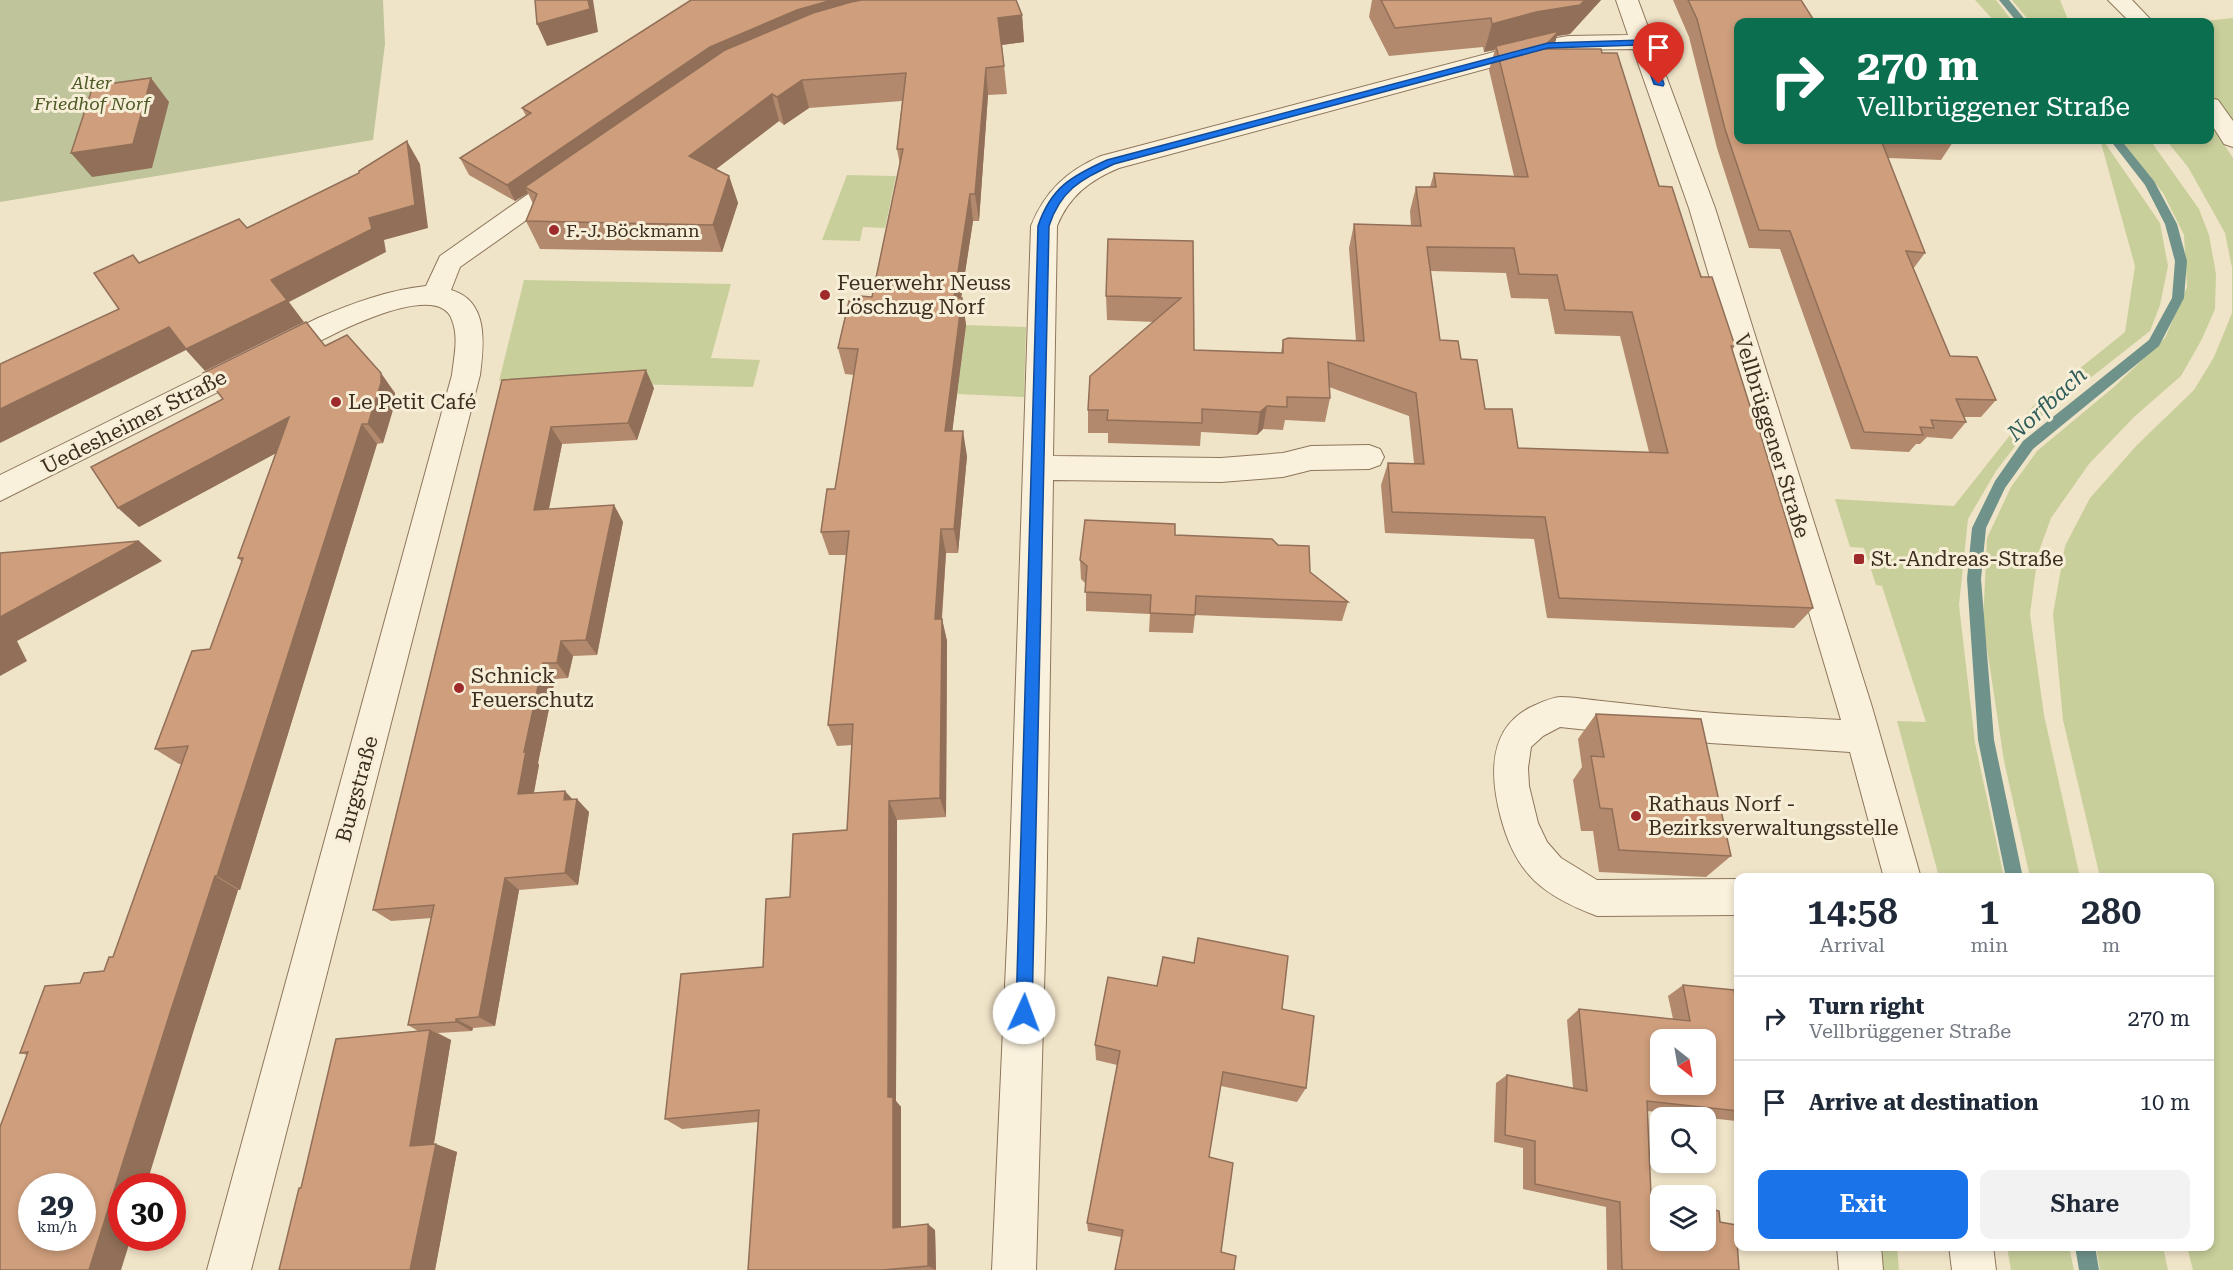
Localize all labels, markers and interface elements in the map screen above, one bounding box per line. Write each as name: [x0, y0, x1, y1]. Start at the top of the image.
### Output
pin: [1633, 22, 1684, 84]
icon: arrive: [1642, 31, 1675, 64]
text: 270 m: [1857, 41, 1979, 90]
icon: right: [1758, 42, 1836, 120]
park label: Alter Friedhof Norf: [33, 72, 152, 114]
text: Vellbrüggener Straße: [1857, 91, 2130, 123]
place label: F.-J. Böckmann: [566, 220, 700, 241]
marker: F.-J. Böckmann: [547, 223, 561, 237]
place label: Feuerwehr Neuss Löschzug Norf: [837, 271, 1011, 319]
marker: Feuerwehr Neuss Löschzug Norf: [818, 288, 832, 302]
street label: Vellbrüggener Straße: [1729, 331, 1815, 541]
water label: Norfbach: [2002, 362, 2092, 447]
street label: Uedesheimer Straße: [37, 365, 231, 479]
place label: Le Petit Café: [348, 390, 476, 414]
marker: Le Petit Café: [329, 395, 343, 409]
place label: St.-Andreas-Straße: [1871, 547, 2063, 571]
marker: St.-Andreas-Straße: [1852, 552, 1866, 566]
place label: Schnick Feuerschutz: [471, 664, 594, 712]
marker: Schnick Feuerschutz: [452, 681, 466, 695]
street label: Burgstraße: [331, 733, 383, 845]
place label: Rathaus Norf - Bezirksverwaltungsstelle: [1648, 792, 1899, 840]
marker: Rathaus Norf - Bezirksverwaltungsstelle: [1629, 809, 1643, 823]
text: 14:58: [1807, 891, 1898, 933]
text: 1: [1979, 891, 1999, 933]
text: 280: [2081, 891, 2141, 933]
text: Arrival: [1820, 933, 1885, 957]
text: min: [1971, 933, 2008, 957]
text: m: [2102, 933, 2120, 957]
position arrow: [992, 981, 1056, 1045]
text: Turn right: [1809, 994, 1924, 1019]
icon: right: [1758, 1002, 1791, 1035]
text: 270 m: [2127, 1006, 2190, 1031]
text: Vellbrüggener Straße: [1809, 1019, 2011, 1043]
north arrow: [1650, 1029, 1716, 1095]
map controls: [1650, 1029, 1716, 1251]
icon: arrive: [1758, 1086, 1791, 1119]
text: Arrive at destination: [1809, 1090, 2038, 1115]
text: 10 m: [2140, 1090, 2190, 1115]
button: search: [1650, 1107, 1716, 1173]
button: Exit: [1758, 1170, 1968, 1239]
button: Share: [1980, 1170, 2190, 1239]
speed limit sign: 30: [108, 1173, 186, 1251]
button: layers: [1650, 1185, 1716, 1251]
text: 29: [40, 1187, 74, 1222]
text: km/h: [37, 1218, 77, 1236]

